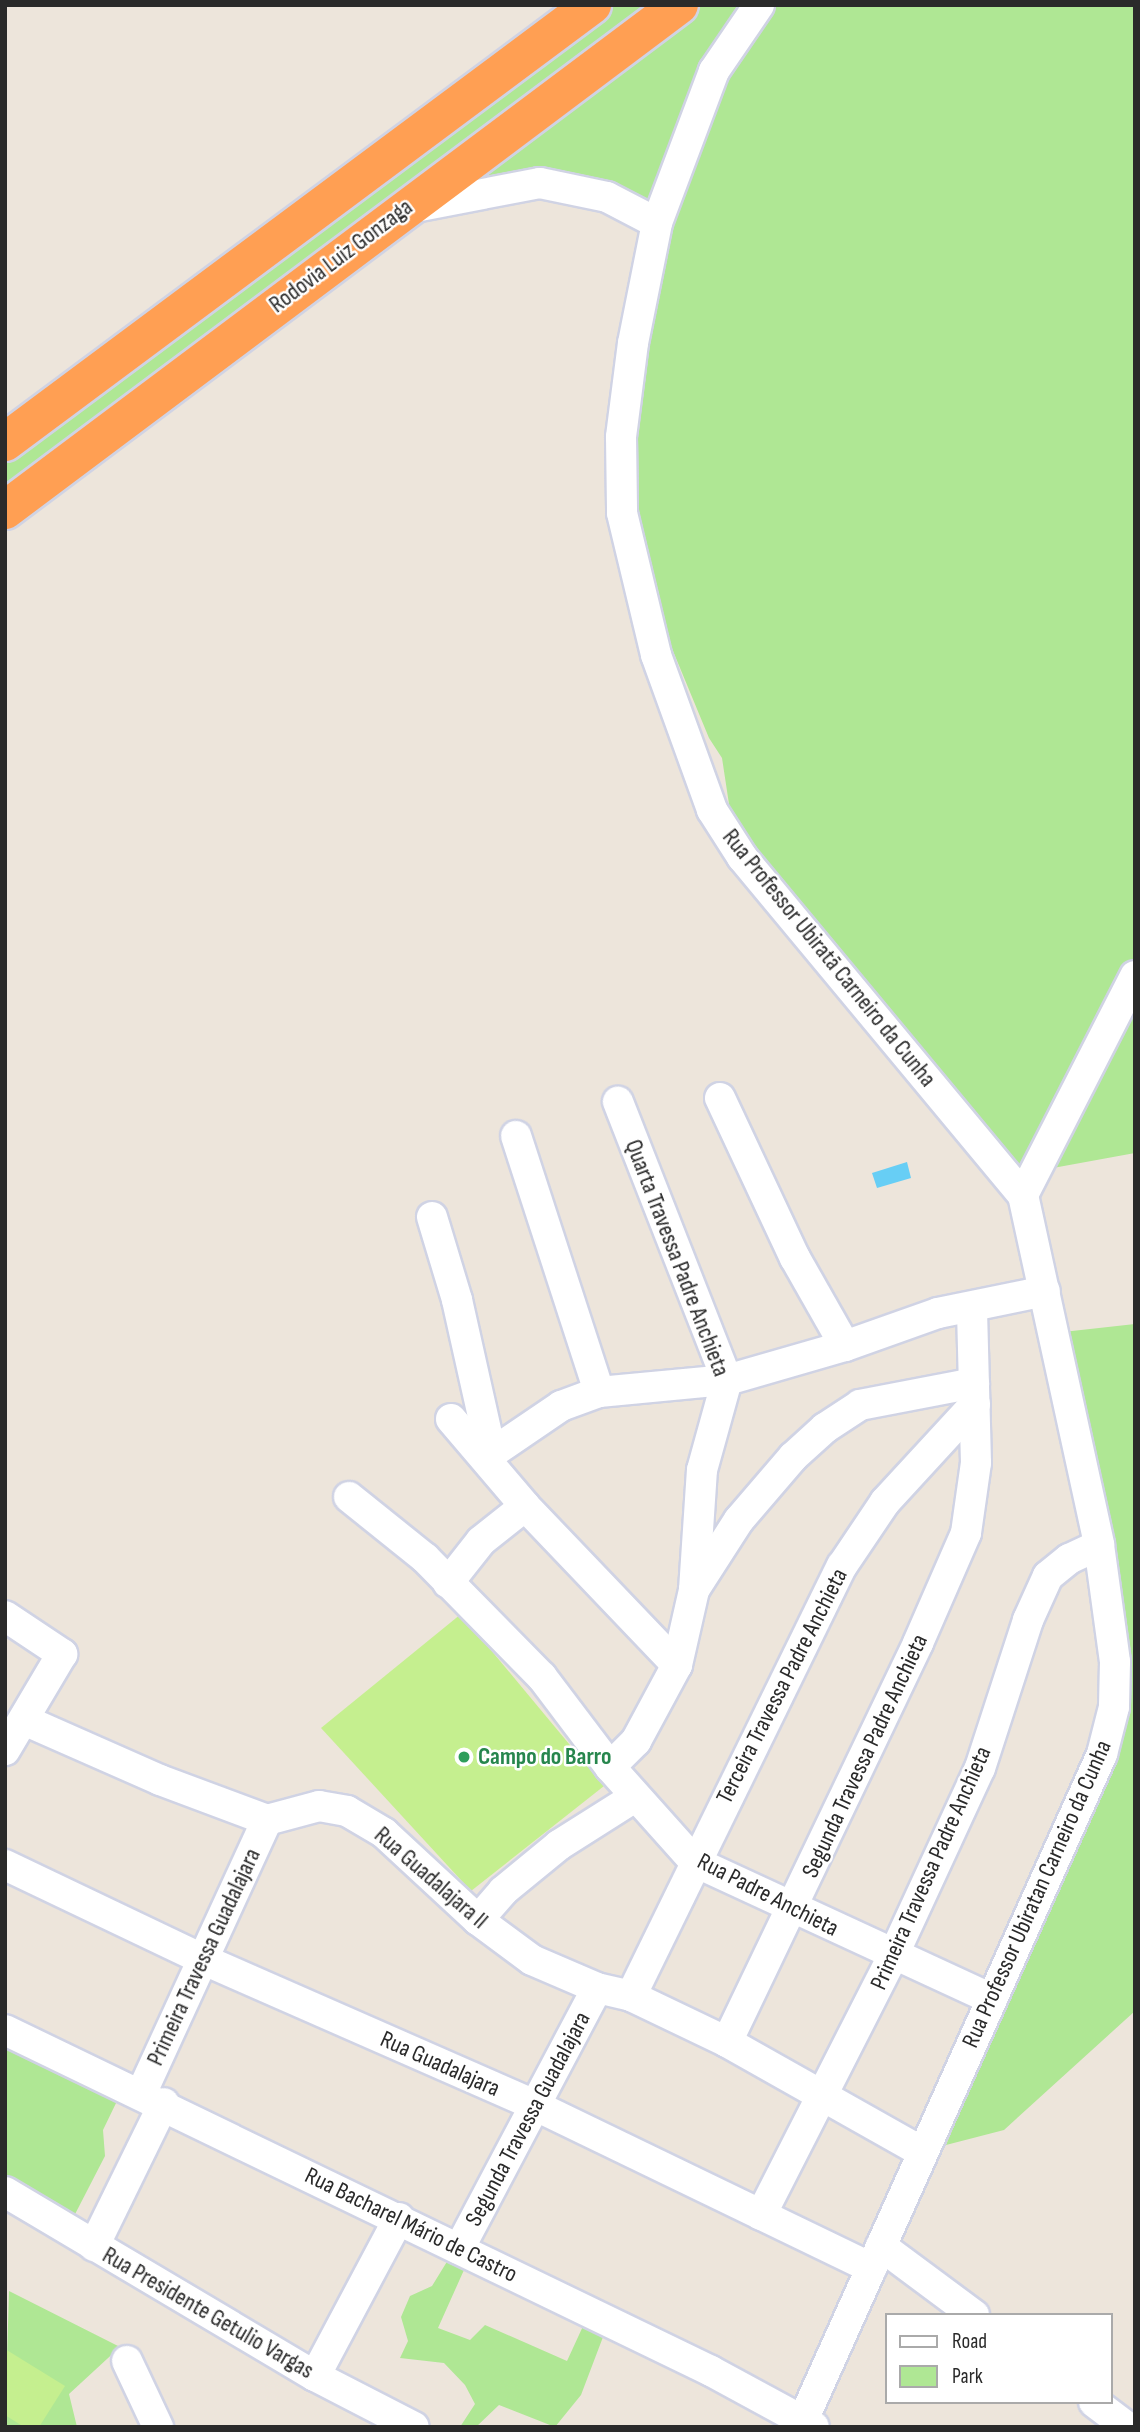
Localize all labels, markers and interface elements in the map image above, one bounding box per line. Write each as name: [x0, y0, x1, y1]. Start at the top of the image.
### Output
street label: Rodovia Luiz Gonzaga: [264, 193, 418, 319]
street label: Rua Professor Ubiratã Carneiro da Cunha: [716, 823, 942, 1093]
street label: Quarta Travessa Padre Anchieta: [619, 1136, 735, 1380]
street label: Terceira Travessa Padre Anchieta: [710, 1564, 854, 1808]
street label: Segunda Travessa Padre Anchieta: [796, 1630, 934, 1882]
street label: Rua Professor Ubiratan Carneiro da Cunha: [956, 1736, 1118, 2052]
street label: Primeira Travessa Padre Anchieta: [864, 1742, 998, 1994]
place label: Campo do Barro: [478, 1743, 611, 1771]
marker: Campo do Barro: [456, 1749, 472, 1765]
street label: Rua Guadalajara II: [368, 1821, 494, 1935]
street label: Primeira Travessa Guadalajara: [141, 1844, 267, 2070]
street label: Rua Padre Anchieta: [693, 1847, 843, 1943]
street label: Segunda Travessa Guadalajara: [459, 2007, 597, 2231]
street label: Rua Guadalajara: [376, 2025, 504, 2103]
street label: Rua Bacharel Mário de Castro: [300, 2161, 522, 2289]
street label: Rua Presidente Getulio Vargas: [97, 2241, 319, 2385]
legend: [884, 2313, 1112, 2404]
text: Road: [952, 2329, 987, 2354]
text: Park: [952, 2364, 983, 2389]

